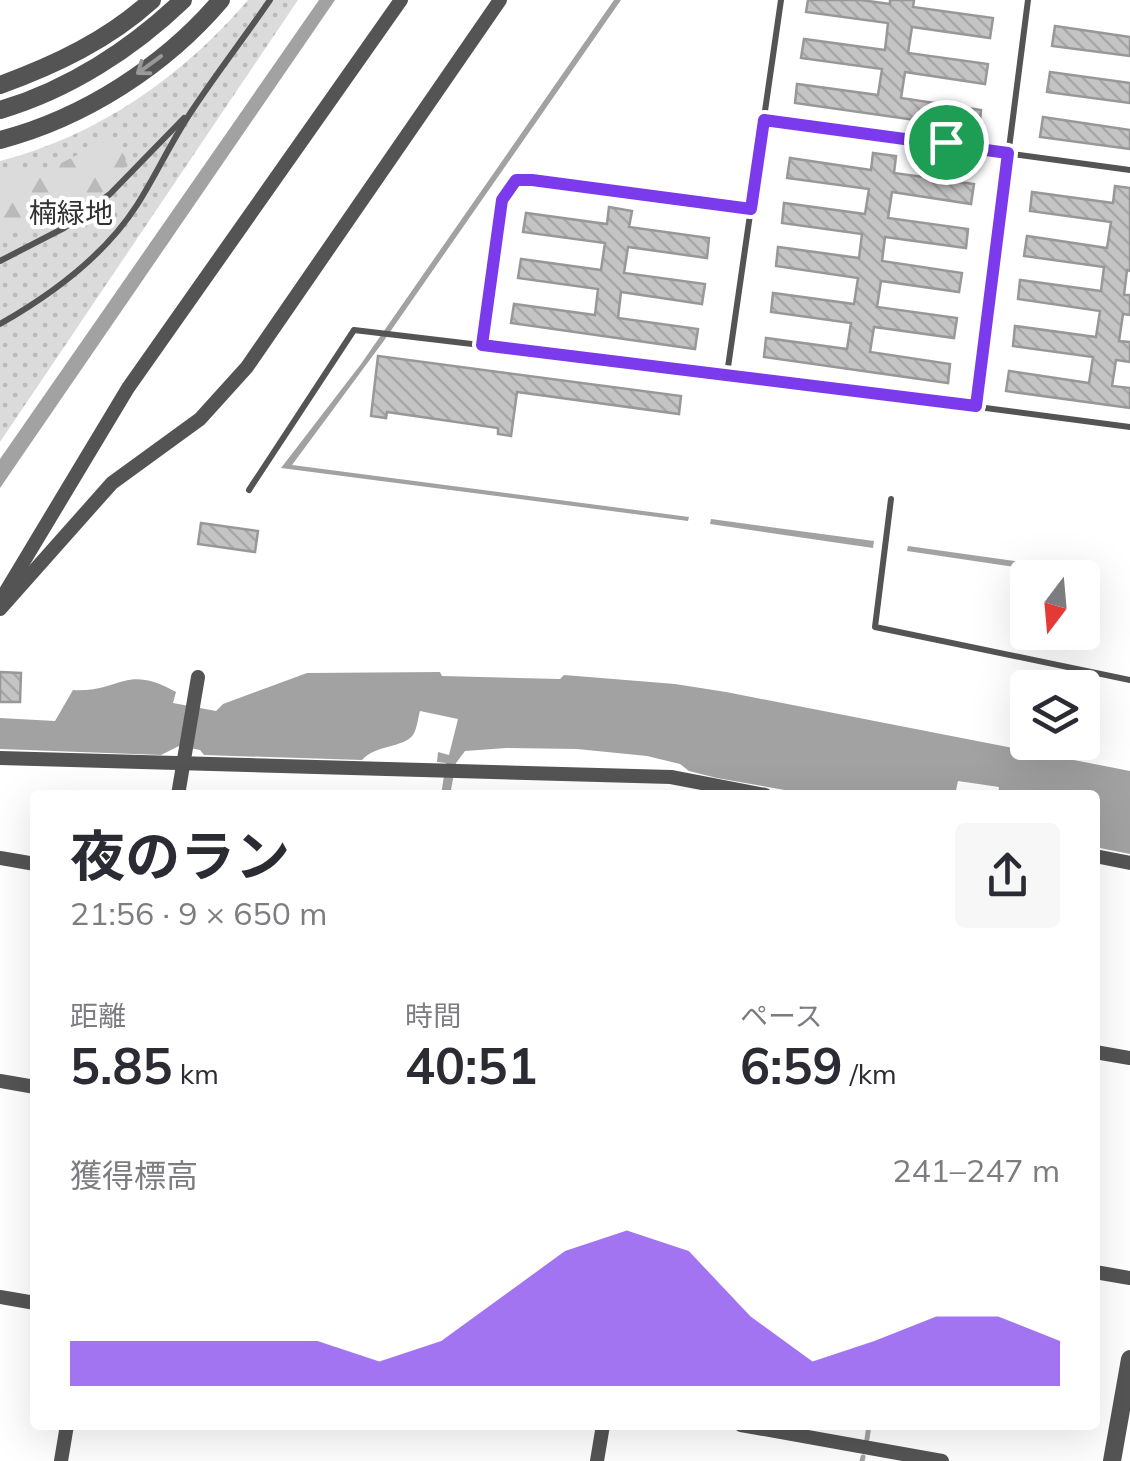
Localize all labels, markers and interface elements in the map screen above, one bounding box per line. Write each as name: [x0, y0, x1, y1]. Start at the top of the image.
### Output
one-way arrow: [136, 55, 163, 76]
pin: [904, 100, 989, 185]
icon: arrive: [919, 115, 974, 170]
park label: 楠緑地: [29, 195, 113, 230]
north arrow: [1010, 560, 1100, 650]
map controls: [1010, 560, 1100, 760]
button: layers: [1010, 670, 1100, 760]
text: 夜のラン: [70, 821, 290, 890]
button: share: [955, 823, 1060, 928]
text: 21:56 · 9 × 650 m: [70, 893, 327, 933]
text: 距離: [70, 998, 126, 1033]
text: 時間: [405, 998, 461, 1033]
text: ペース: [740, 998, 823, 1033]
text: 5.85: [70, 1034, 172, 1097]
text: 40:51: [405, 1034, 537, 1097]
text: 6:59: [740, 1034, 842, 1097]
text: km: [172, 1056, 219, 1091]
text: /km: [842, 1056, 897, 1091]
text: 241–247 m: [892, 1150, 1060, 1190]
text: 獲得標高: [70, 1155, 198, 1195]

